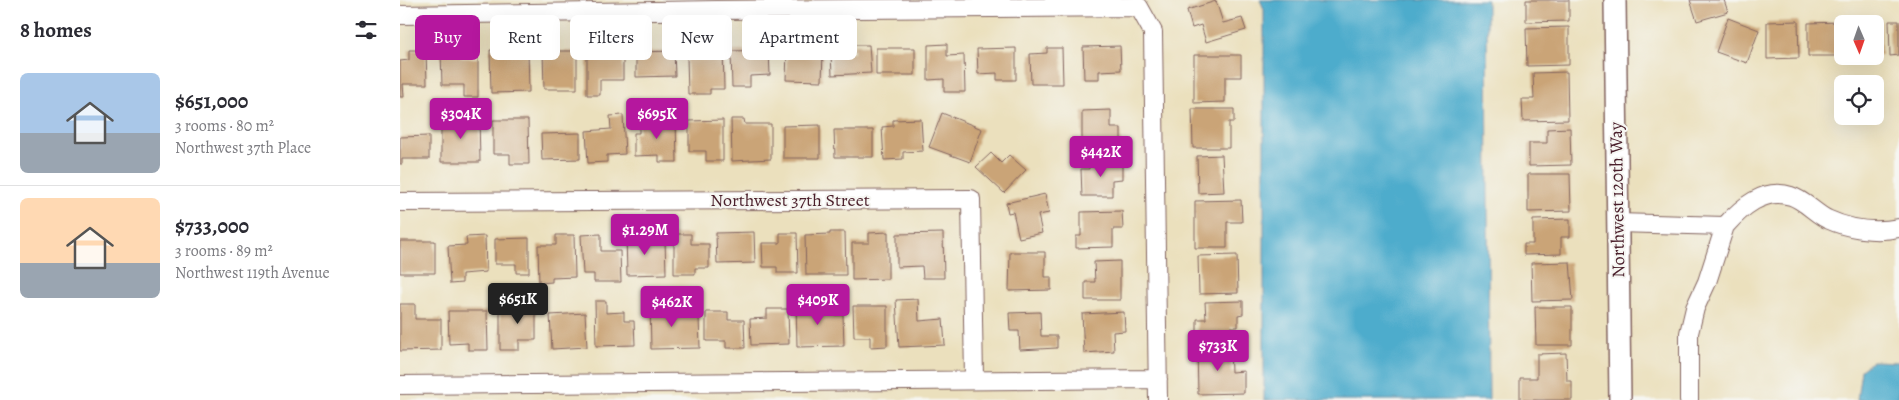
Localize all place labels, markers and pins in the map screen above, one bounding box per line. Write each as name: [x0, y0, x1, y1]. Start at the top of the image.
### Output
pin: $304K: [426, 98, 496, 140]
pin: $695K: [622, 98, 692, 140]
pin: $442K: [1066, 136, 1136, 178]
pin: $1.29M: [604, 214, 686, 256]
pin: $651K: [483, 282, 553, 325]
pin: $409K: [783, 284, 853, 326]
pin: $462K: [637, 286, 707, 328]
pin: $733K: [1183, 330, 1253, 372]

